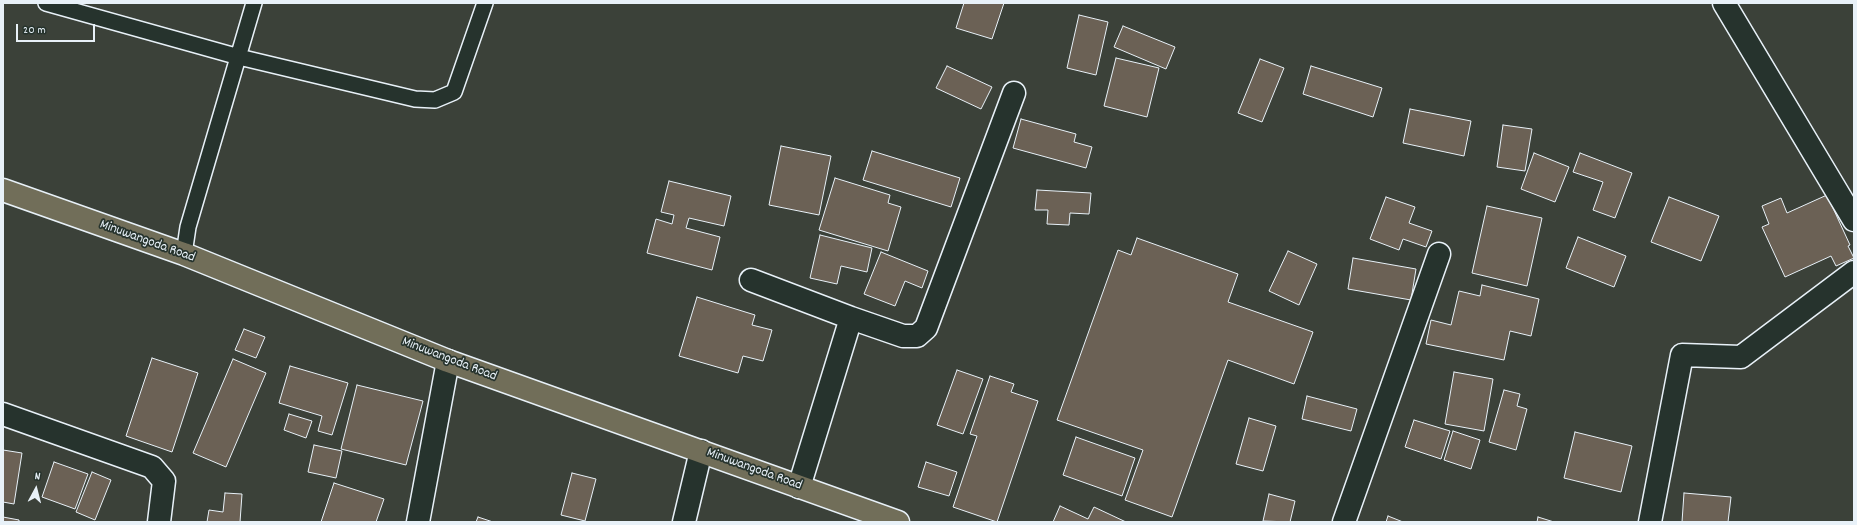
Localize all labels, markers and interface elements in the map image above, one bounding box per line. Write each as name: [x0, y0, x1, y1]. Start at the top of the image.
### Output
scale bar: [18, 16, 97, 42]
text: 20 m: [23, 22, 46, 39]
street label: Minuwangoda Road: [97, 217, 197, 267]
street label: Minuwangoda Road: [399, 334, 499, 386]
street label: Minuwangoda Road: [704, 445, 804, 495]
north arrow: [16, 469, 56, 509]
text: N: [34, 469, 41, 485]

